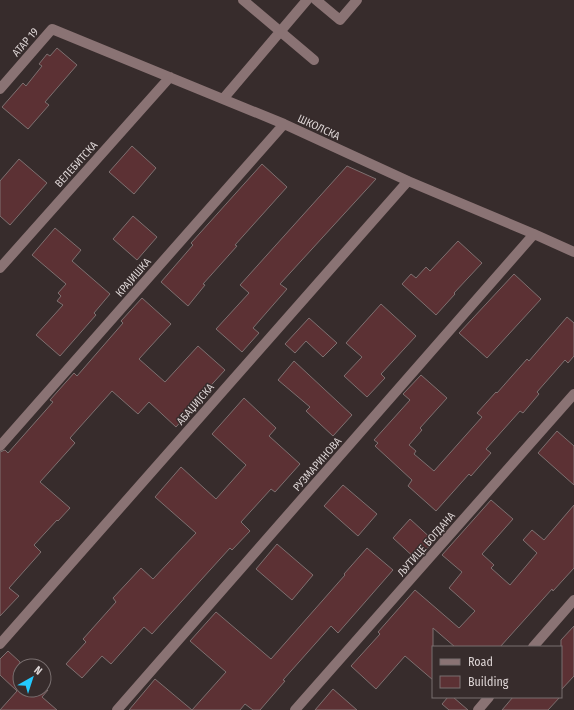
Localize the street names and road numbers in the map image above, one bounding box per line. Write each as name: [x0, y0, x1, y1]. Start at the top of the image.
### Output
street label: АТАР 19: [9, 25, 41, 59]
street label: ШКОЛСКА: [296, 112, 342, 143]
street label: ВЕЛЕБИТСКА: [52, 139, 100, 190]
street label: КРАЈИШКА: [113, 255, 154, 299]
street label: АБАЏИЈСКА: [174, 381, 217, 428]
street label: РУЗМАРИНОВА: [290, 435, 344, 494]
street label: ЉУТИЦЕ БОГДАНА: [395, 509, 458, 579]

